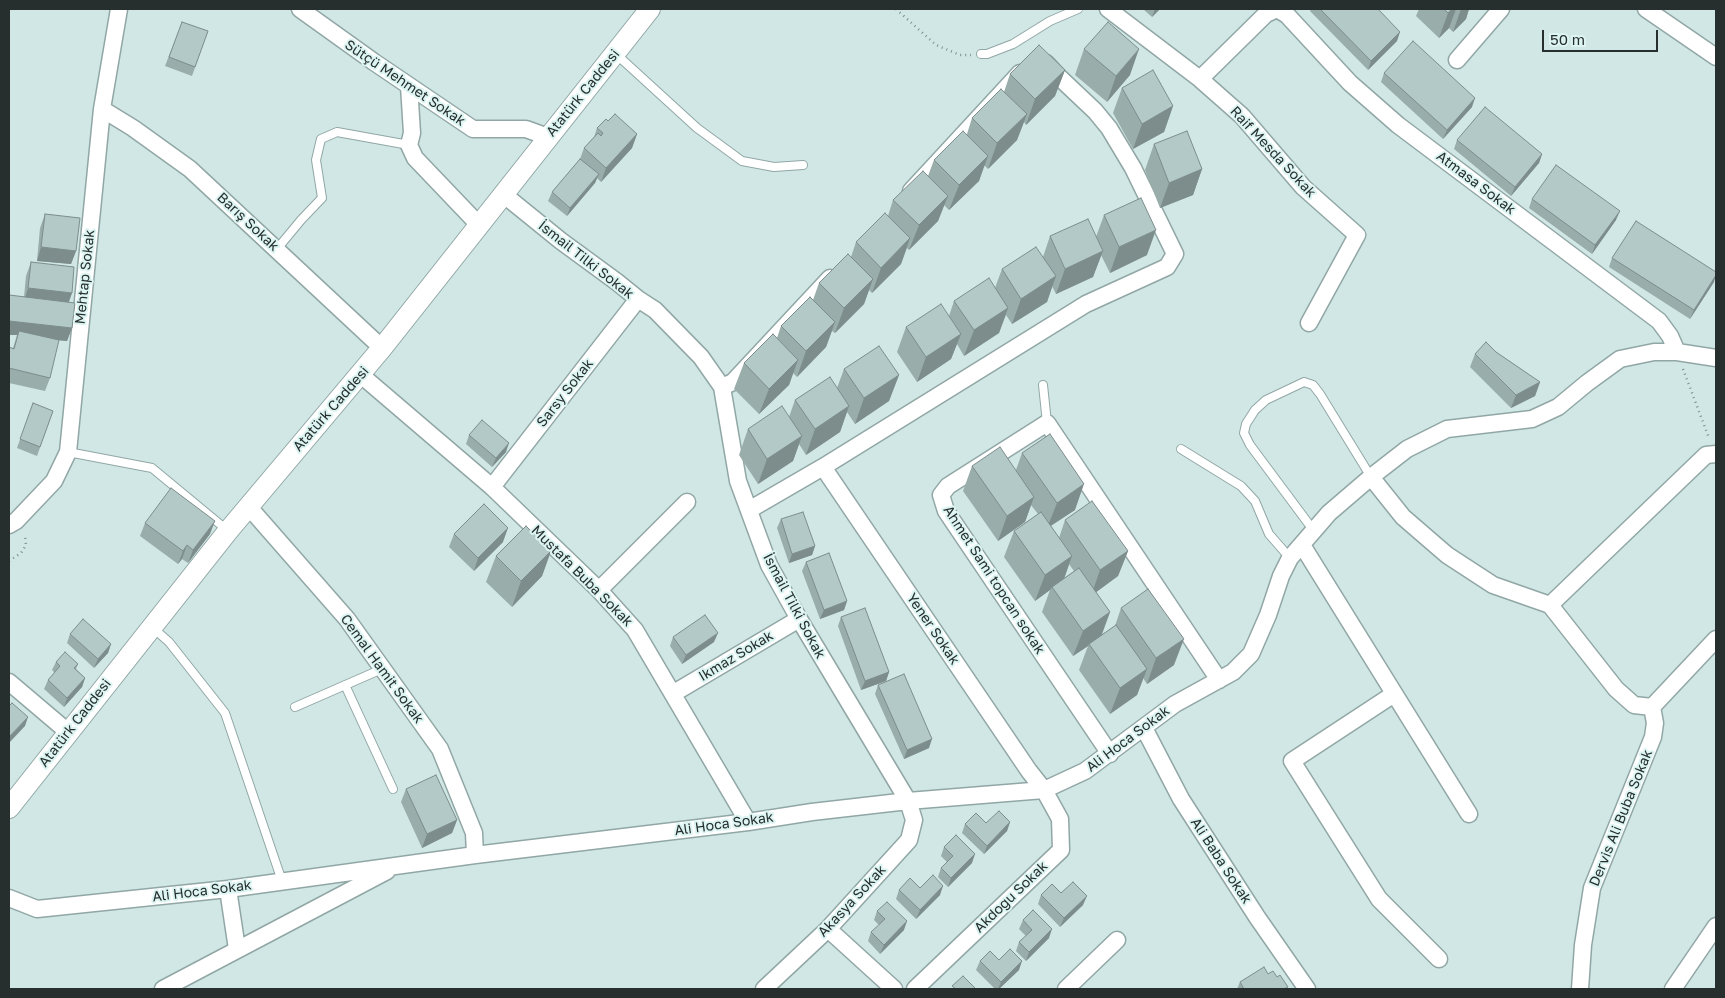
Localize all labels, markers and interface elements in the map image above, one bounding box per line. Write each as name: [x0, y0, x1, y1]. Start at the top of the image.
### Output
scale bar: [1545, 20, 1661, 52]
text: 50 m: [1550, 30, 1585, 48]
street label: Sütçü Mehmet Sokak: [341, 36, 469, 130]
street label: Atatürk Caddesi: [543, 46, 623, 140]
street label: Raif Mesda Sokak: [1227, 103, 1319, 201]
street label: Atmasa Sokak: [1433, 148, 1519, 218]
street label: Barış Sokak: [214, 189, 282, 255]
street label: İsmail Tilki Sokak: [535, 217, 637, 303]
street label: Mehtap Sokak: [72, 229, 98, 325]
street label: Sarsy Sokak: [533, 356, 597, 430]
street label: Atatürk Caddesi: [290, 363, 372, 455]
street label: Ahmet Sami topcan sokak: [940, 503, 1048, 657]
street label: Mustafa Buba Sokak: [528, 522, 636, 630]
street label: İsmail Tilki Sokak: [759, 550, 829, 662]
street label: Yener Sokak: [903, 590, 963, 668]
street label: Cemal Hamit Sokak: [337, 611, 427, 727]
street label: Ikmaz Sokak: [696, 627, 776, 685]
street label: Atatürk Caddesi: [35, 676, 115, 770]
street label: Ali Hoca Sokak: [1083, 702, 1173, 776]
street label: Dervis Ali Buba Sokak: [1586, 747, 1656, 889]
street label: Ali Hoca Sokak: [673, 809, 775, 839]
street label: Ali Baba Sokak: [1187, 815, 1255, 907]
street label: Akdoğu Sokak: [971, 858, 1051, 936]
street label: Akasya Sokak: [814, 862, 890, 940]
street label: Ali Hoca Sokak: [151, 877, 253, 905]

